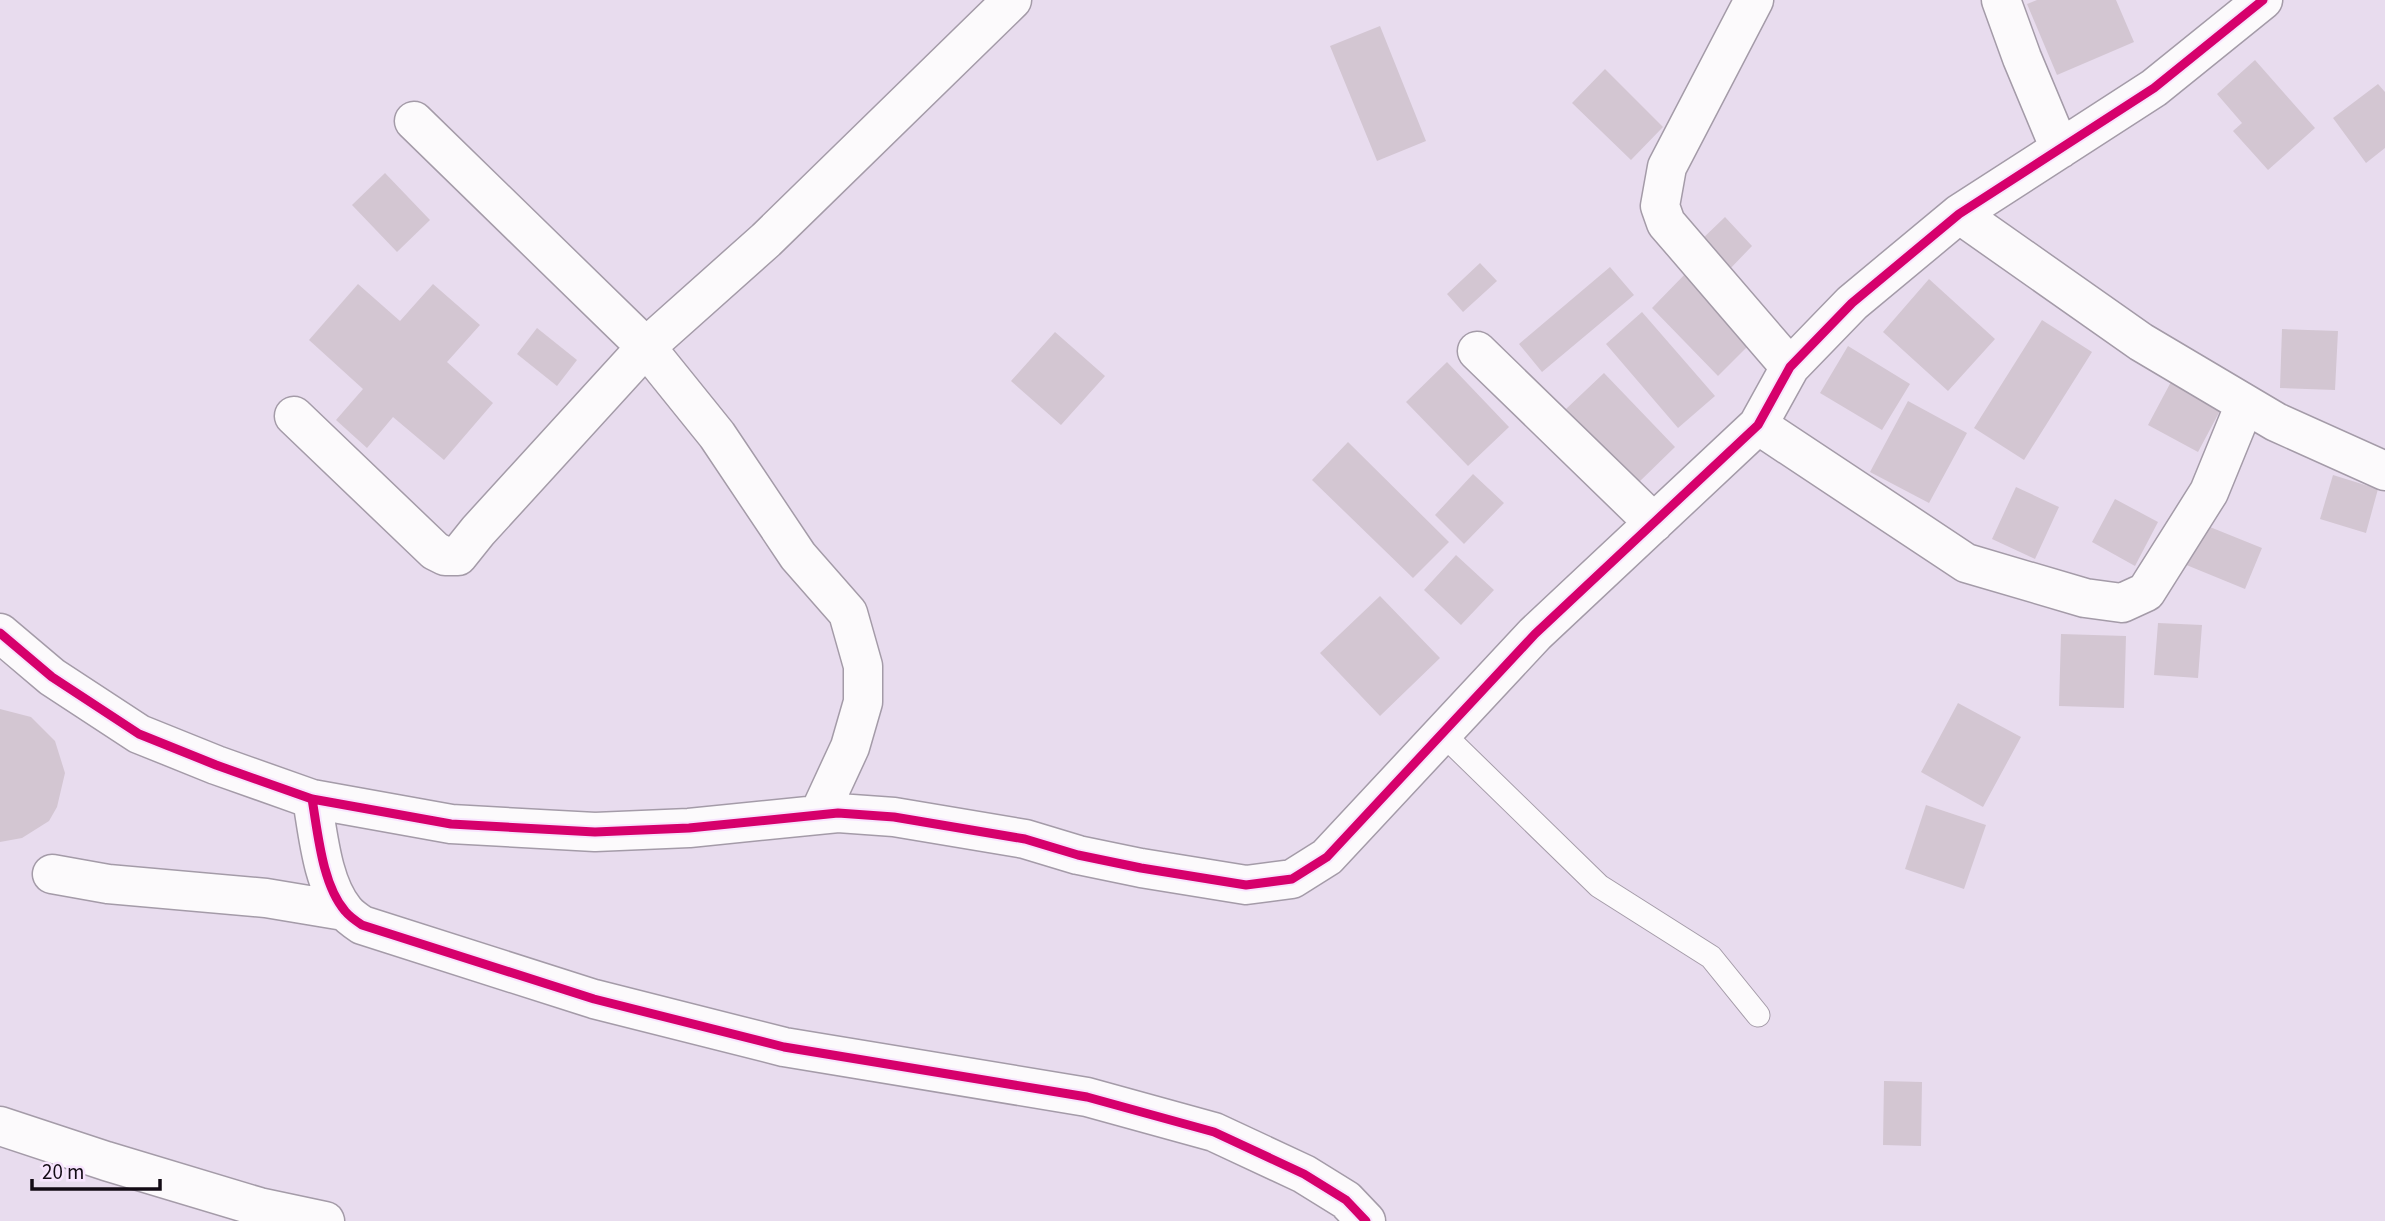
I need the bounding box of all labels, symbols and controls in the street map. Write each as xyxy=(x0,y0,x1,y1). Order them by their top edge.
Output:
scale bar xyxy=(32,1148,159,1192)
text: 20 m xyxy=(42,1157,84,1187)

